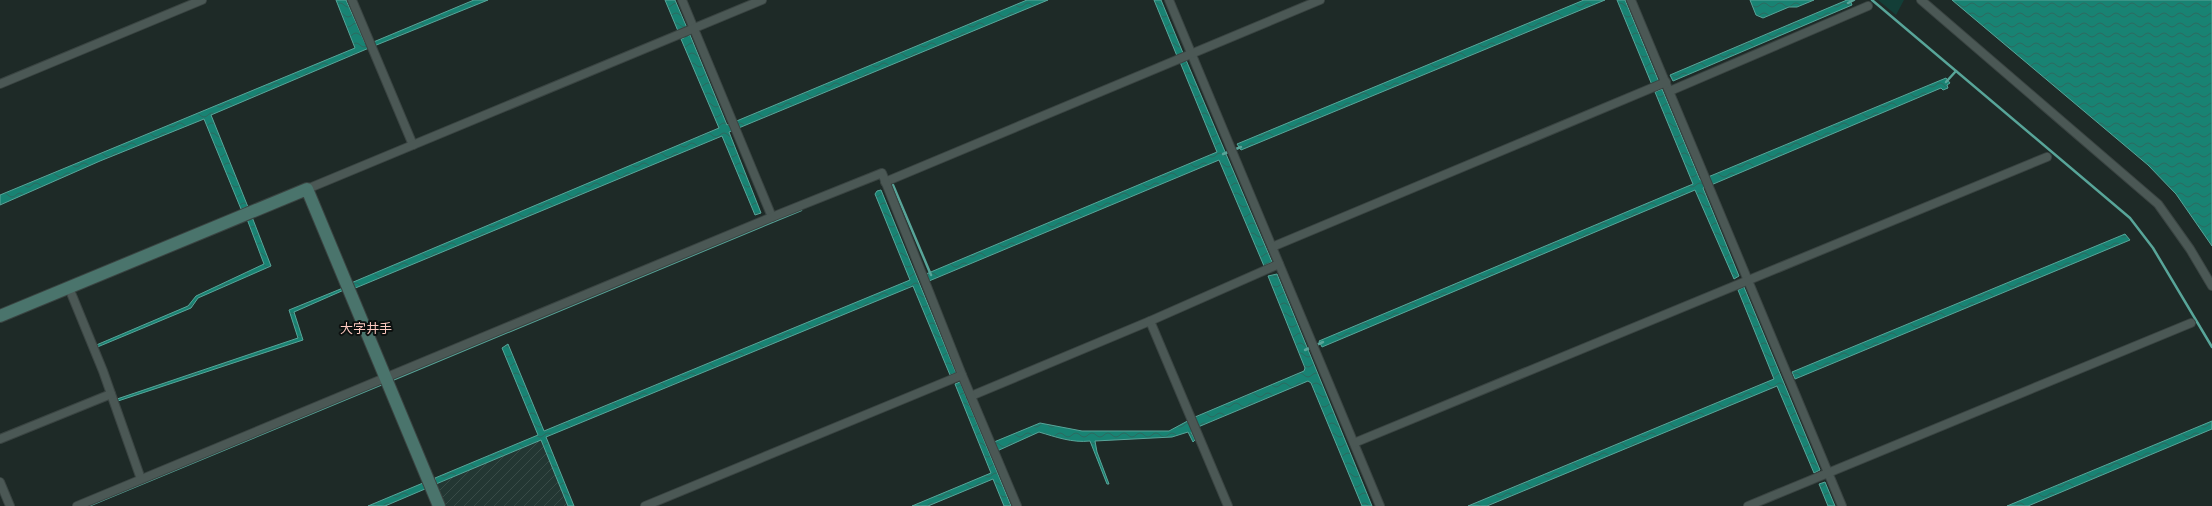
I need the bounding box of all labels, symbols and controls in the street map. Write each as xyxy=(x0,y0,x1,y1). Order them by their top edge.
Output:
district label: 大字井手 xyxy=(340,320,392,336)

